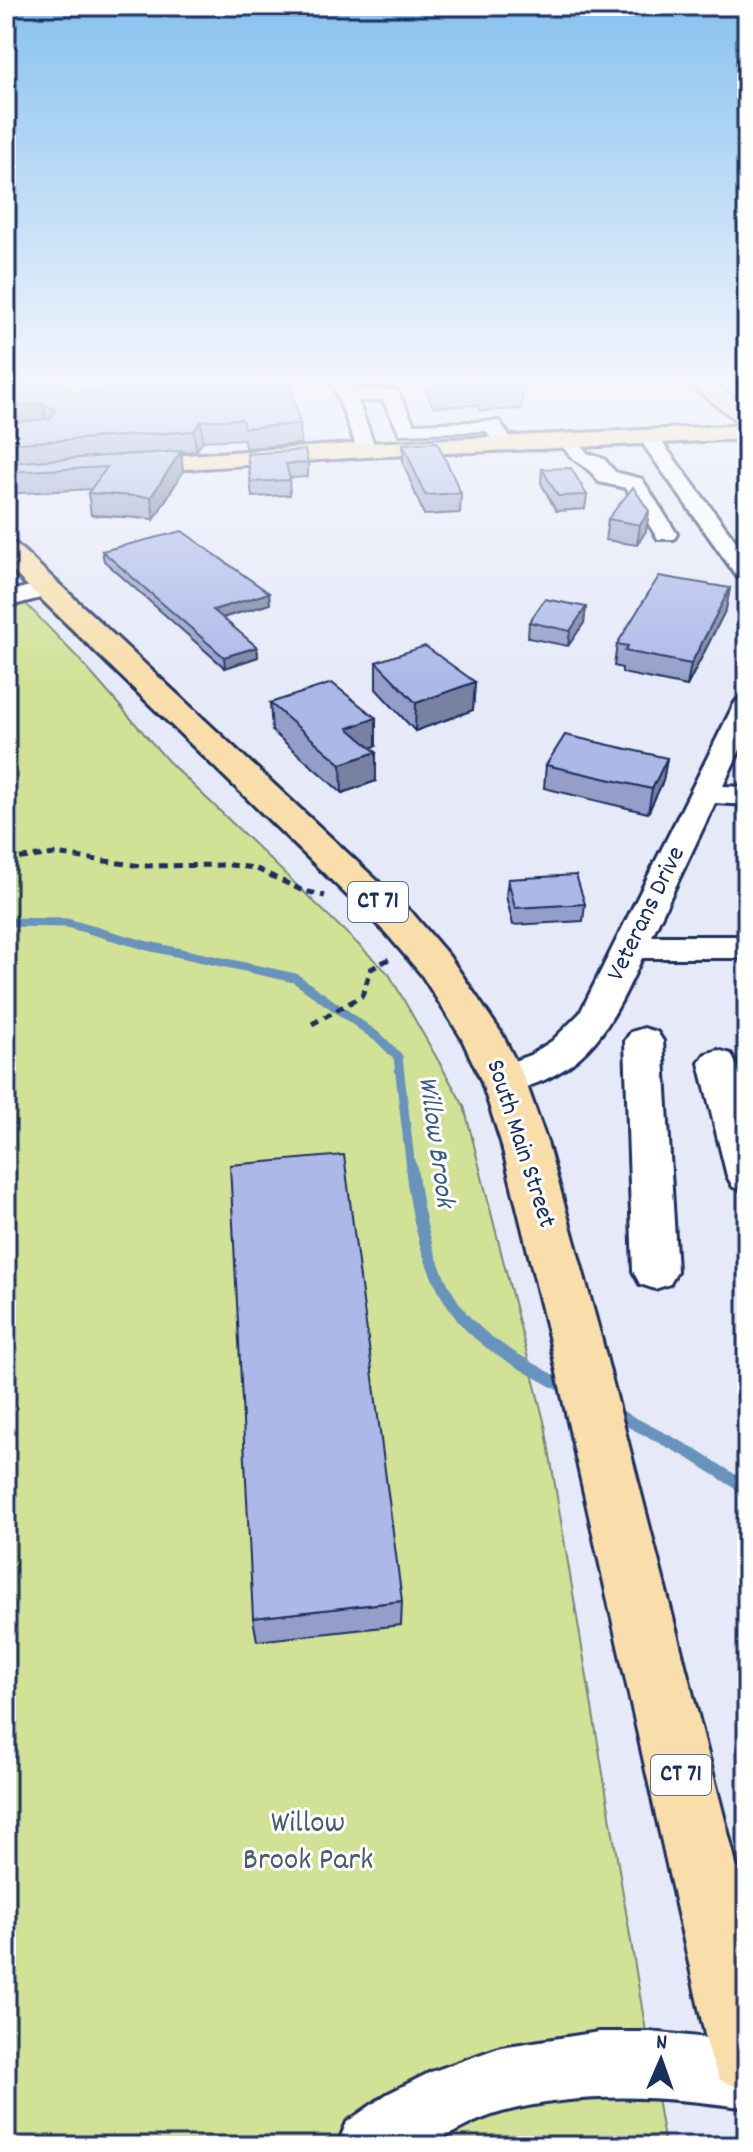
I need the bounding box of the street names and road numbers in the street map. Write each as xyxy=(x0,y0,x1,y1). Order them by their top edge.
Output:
street label: Veterans Drive xyxy=(598,840,696,988)
road number: CT 71 xyxy=(348,882,408,922)
street label: South Main Street xyxy=(475,1055,565,1233)
road number: CT 71 xyxy=(651,1755,711,1795)

